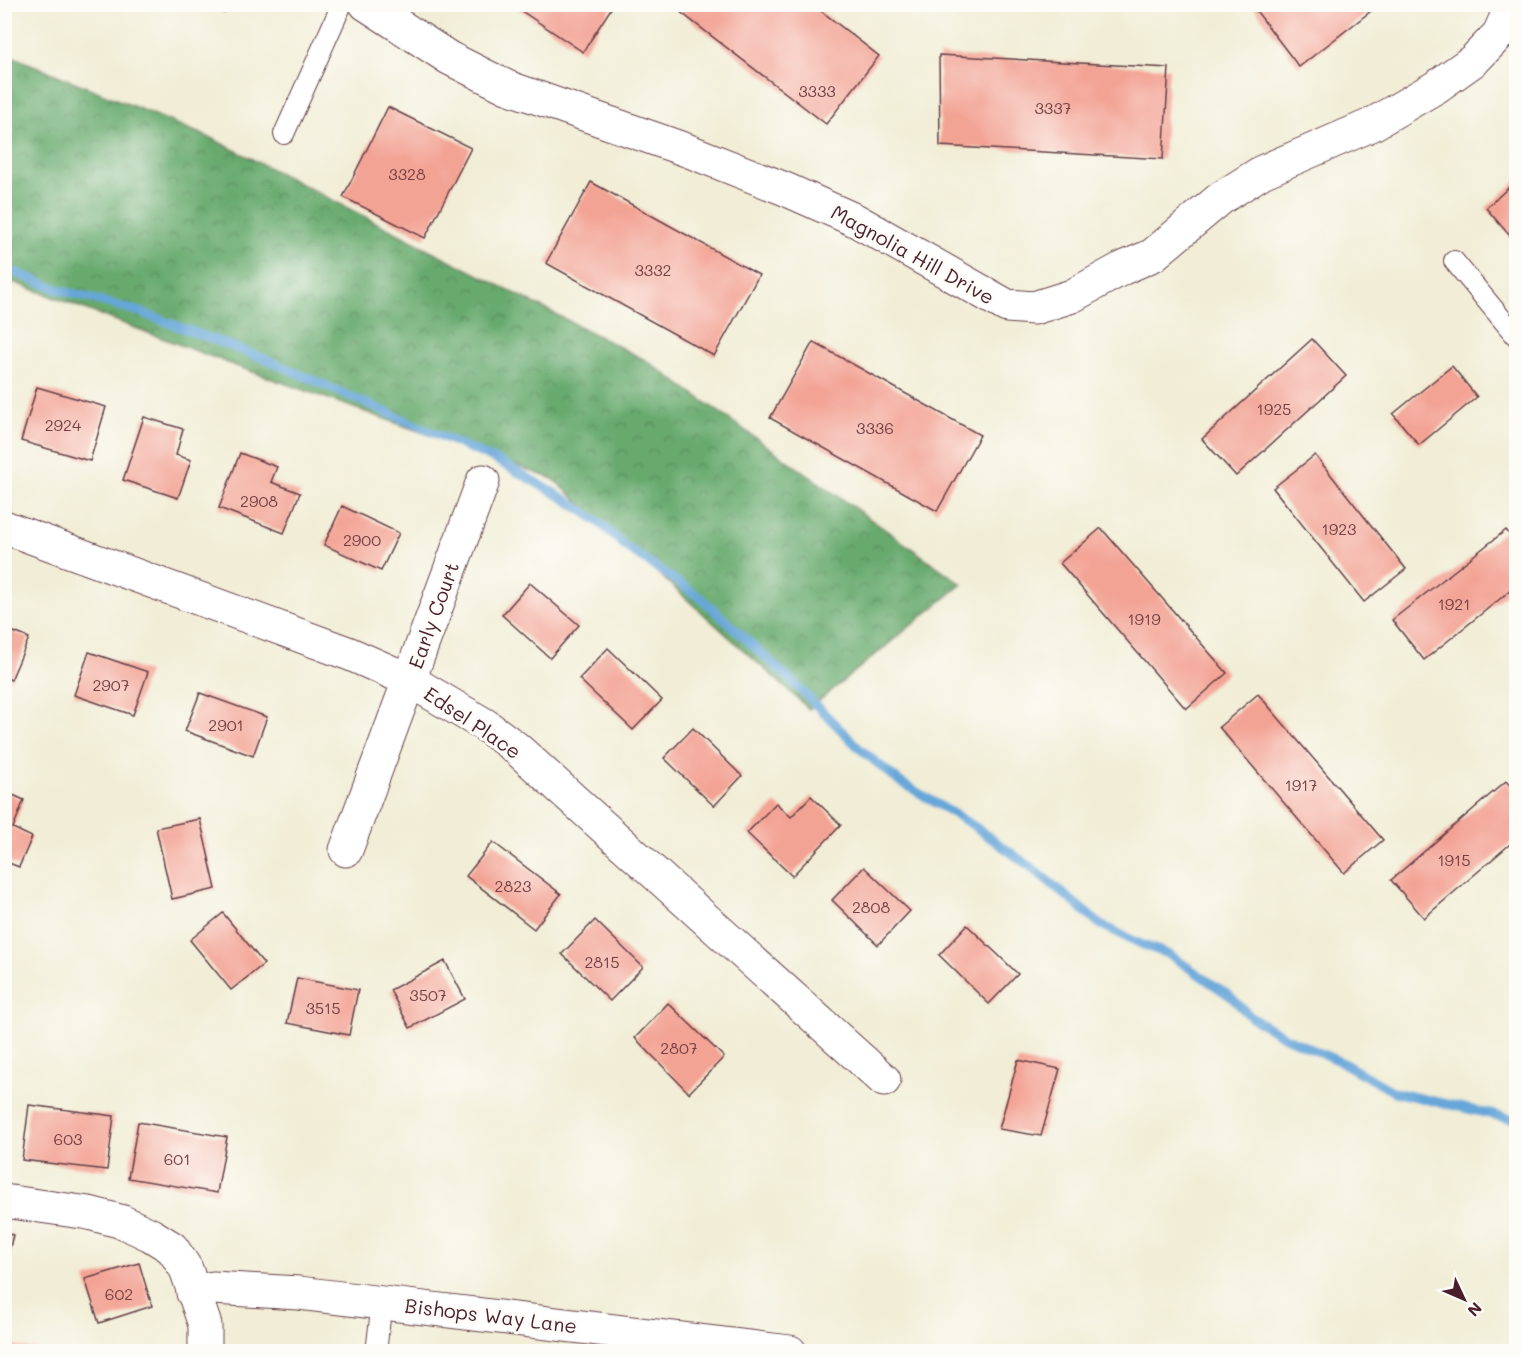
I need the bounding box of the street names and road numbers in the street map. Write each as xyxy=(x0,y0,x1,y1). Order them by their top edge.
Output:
street label: Magnolia Hill Drive xyxy=(827,198,999,310)
street label: Early Court xyxy=(402,558,464,672)
street label: Edsel Place xyxy=(420,680,526,764)
street label: Bishops Way Lane xyxy=(403,1292,579,1338)

